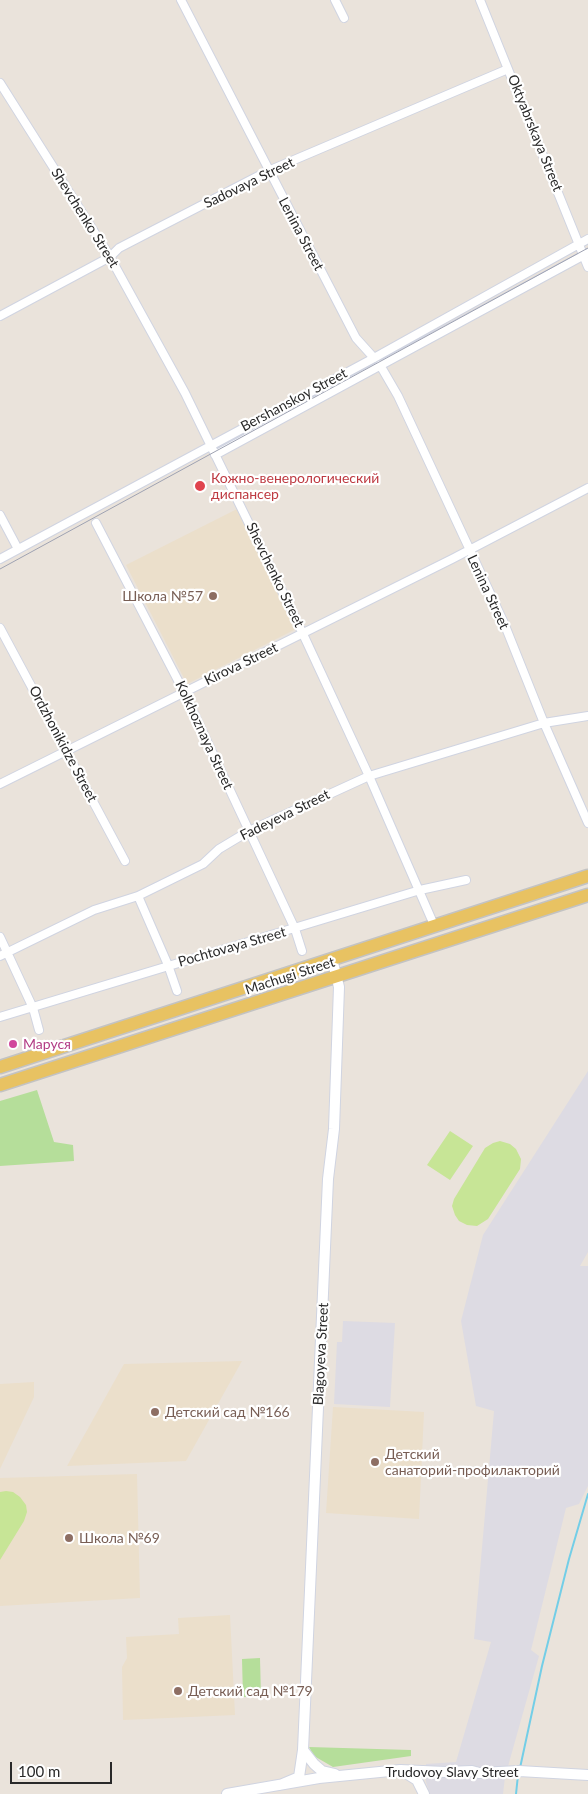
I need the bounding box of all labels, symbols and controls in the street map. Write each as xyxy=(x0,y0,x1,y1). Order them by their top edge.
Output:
street label: Oktyabrskaya Street xyxy=(504,72,566,194)
street label: Sadovaya Street xyxy=(201,154,297,212)
street label: Shevchenko Street xyxy=(48,165,122,271)
street label: Lenina Street xyxy=(275,195,327,273)
street label: Bershanskoy Street xyxy=(238,365,350,435)
place label: Кожно-венерологический диспансер xyxy=(211,470,379,502)
marker: Кожно-венерологический диспансер xyxy=(193,479,207,493)
street label: Shevchenko Street xyxy=(242,520,308,630)
street label: Lenina Street xyxy=(463,552,513,632)
place label: Школа №57 xyxy=(122,588,203,604)
marker: Школа №57 xyxy=(207,590,219,602)
street label: Kirova Street xyxy=(202,639,280,689)
street label: Kolkhoznaya Street xyxy=(171,678,237,792)
street label: Ordzhonikidze Street xyxy=(25,683,101,805)
street label: Fadeyeva Street xyxy=(237,786,333,844)
street label: Pochtovaya Street xyxy=(176,924,288,970)
street label: Machugi Street xyxy=(243,954,337,998)
place label: Маруся xyxy=(23,1036,71,1052)
marker: Маруся xyxy=(7,1038,19,1050)
street label: Blagoyeva Street xyxy=(310,1302,332,1406)
place label: Детский сад №166 xyxy=(165,1404,290,1420)
marker: Детский сад №166 xyxy=(149,1406,161,1418)
place label: Детский санаторий-профилакторий xyxy=(385,1446,560,1478)
marker: Детский санаторий-профилакторий xyxy=(369,1456,381,1468)
place label: Школа №69 xyxy=(79,1530,160,1546)
marker: Школа №69 xyxy=(63,1532,75,1544)
place label: Детский сад №179 xyxy=(188,1683,313,1699)
marker: Детский сад №179 xyxy=(172,1685,184,1697)
scale bar xyxy=(12,1752,115,1784)
text: 100 m xyxy=(18,1762,60,1780)
street label: Trudovoy Slavy Street xyxy=(385,1764,519,1780)

